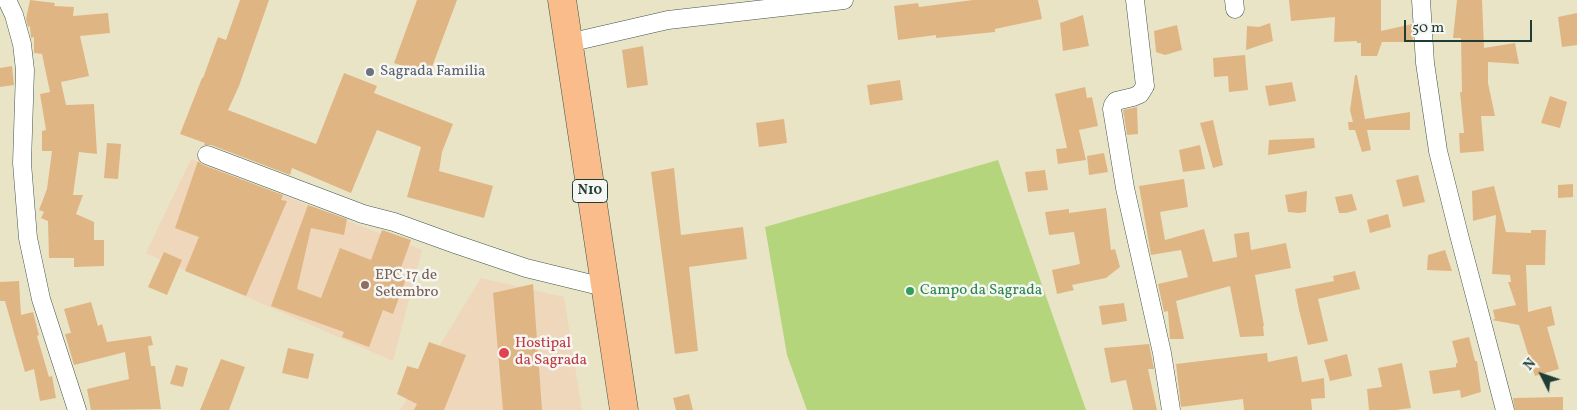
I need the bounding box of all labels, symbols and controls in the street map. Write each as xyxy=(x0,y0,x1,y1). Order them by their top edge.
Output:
scale bar xyxy=(1407,10,1534,42)
text: 50 m xyxy=(1412,18,1444,39)
place label: Sagrada Familia xyxy=(380,63,485,81)
marker: Sagrada Familia xyxy=(364,66,376,78)
road number: N10 xyxy=(572,180,608,202)
place label: EPC 17 de Setembro xyxy=(375,267,438,302)
marker: EPC 17 de Setembro xyxy=(359,279,371,291)
place label: Campo da Sagrada xyxy=(920,282,1042,300)
marker: Campo da Sagrada xyxy=(904,285,916,297)
place label: Hostipal da Sagrada xyxy=(515,335,587,370)
marker: Hostipal da Sagrada xyxy=(497,346,511,360)
north arrow xyxy=(1517,350,1567,400)
text: N xyxy=(1520,355,1541,375)

